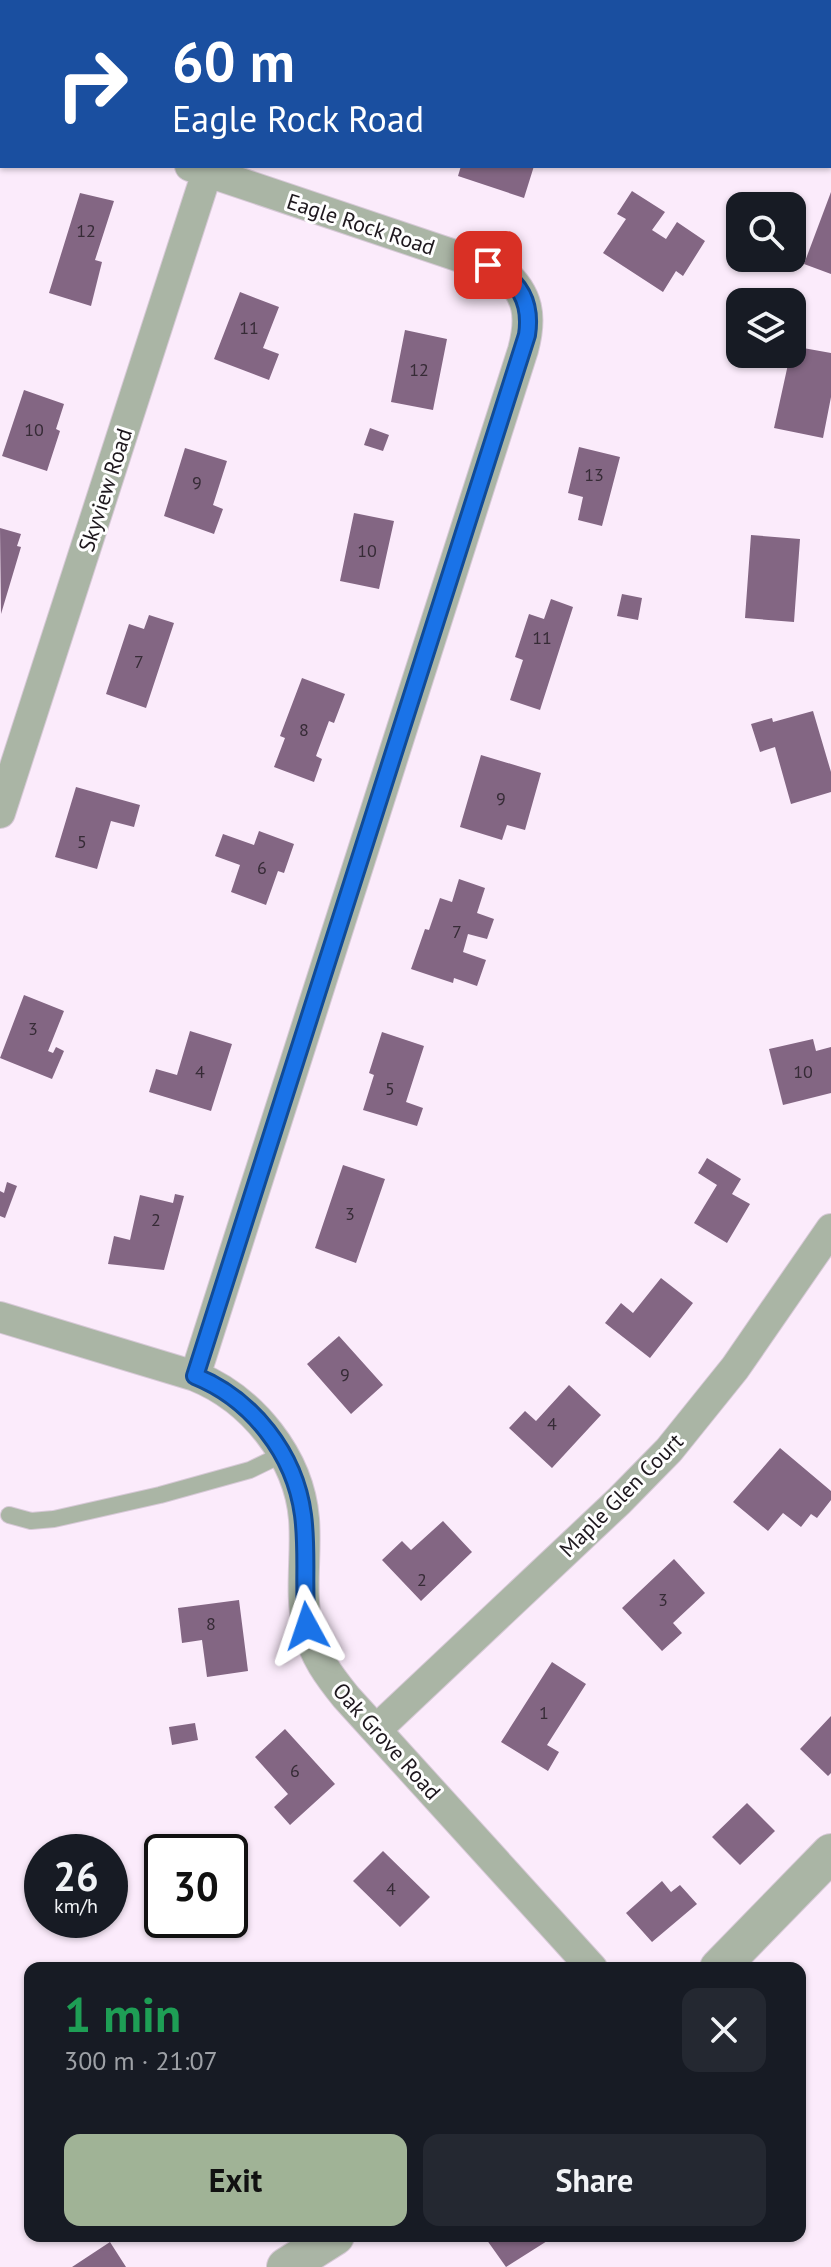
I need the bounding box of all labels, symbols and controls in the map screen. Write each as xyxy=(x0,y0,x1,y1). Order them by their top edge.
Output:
text: 60 m xyxy=(172,25,295,97)
icon: right xyxy=(40,32,144,136)
text: Eagle Rock Road xyxy=(172,95,424,142)
street label: Eagle Rock Road xyxy=(283,187,439,261)
map controls xyxy=(726,192,806,368)
button: search xyxy=(726,192,806,272)
house number: 12 xyxy=(76,219,96,242)
pin xyxy=(454,231,522,299)
icon: arrive xyxy=(466,243,510,287)
button: layers xyxy=(726,288,806,368)
house number: 11 xyxy=(239,316,259,339)
house number: 12 xyxy=(409,358,429,381)
house number: 10 xyxy=(24,418,44,441)
street label: Skyview Road xyxy=(72,425,138,555)
house number: 13 xyxy=(584,463,604,486)
house number: 9 xyxy=(192,471,202,494)
house number: 10 xyxy=(357,539,377,562)
house number: 11 xyxy=(532,626,552,649)
house number: 7 xyxy=(134,650,144,673)
house number: 8 xyxy=(299,718,309,741)
house number: 9 xyxy=(496,787,506,810)
house number: 5 xyxy=(77,830,87,853)
house number: 6 xyxy=(257,856,267,879)
house number: 7 xyxy=(452,920,462,943)
house number: 3 xyxy=(28,1017,38,1040)
house number: 4 xyxy=(195,1060,205,1083)
house number: 10 xyxy=(793,1060,813,1083)
house number: 5 xyxy=(385,1077,395,1100)
house number: 3 xyxy=(345,1202,355,1225)
house number: 2 xyxy=(151,1208,161,1231)
house number: 9 xyxy=(340,1363,350,1386)
house number: 4 xyxy=(547,1412,557,1435)
street label: Maple Glen Court xyxy=(553,1427,689,1563)
house number: 2 xyxy=(417,1568,427,1591)
position arrow xyxy=(265,1584,349,1668)
house number: 3 xyxy=(658,1588,668,1611)
house number: 8 xyxy=(206,1612,216,1635)
street label: Oak Grove Road xyxy=(327,1677,447,1805)
house number: 1 xyxy=(539,1701,549,1724)
house number: 6 xyxy=(290,1759,300,1782)
speed limit sign: 30 xyxy=(144,1834,248,1938)
text: 26 xyxy=(53,1850,99,1902)
house number: 4 xyxy=(386,1877,396,1900)
text: km/h xyxy=(54,1893,98,1919)
text: 1 min xyxy=(64,1983,181,2045)
button: close xyxy=(682,1988,766,2072)
text: 300 m · 21:07 xyxy=(64,2044,218,2077)
button: Exit xyxy=(64,2134,407,2226)
button: Share xyxy=(423,2134,766,2226)

